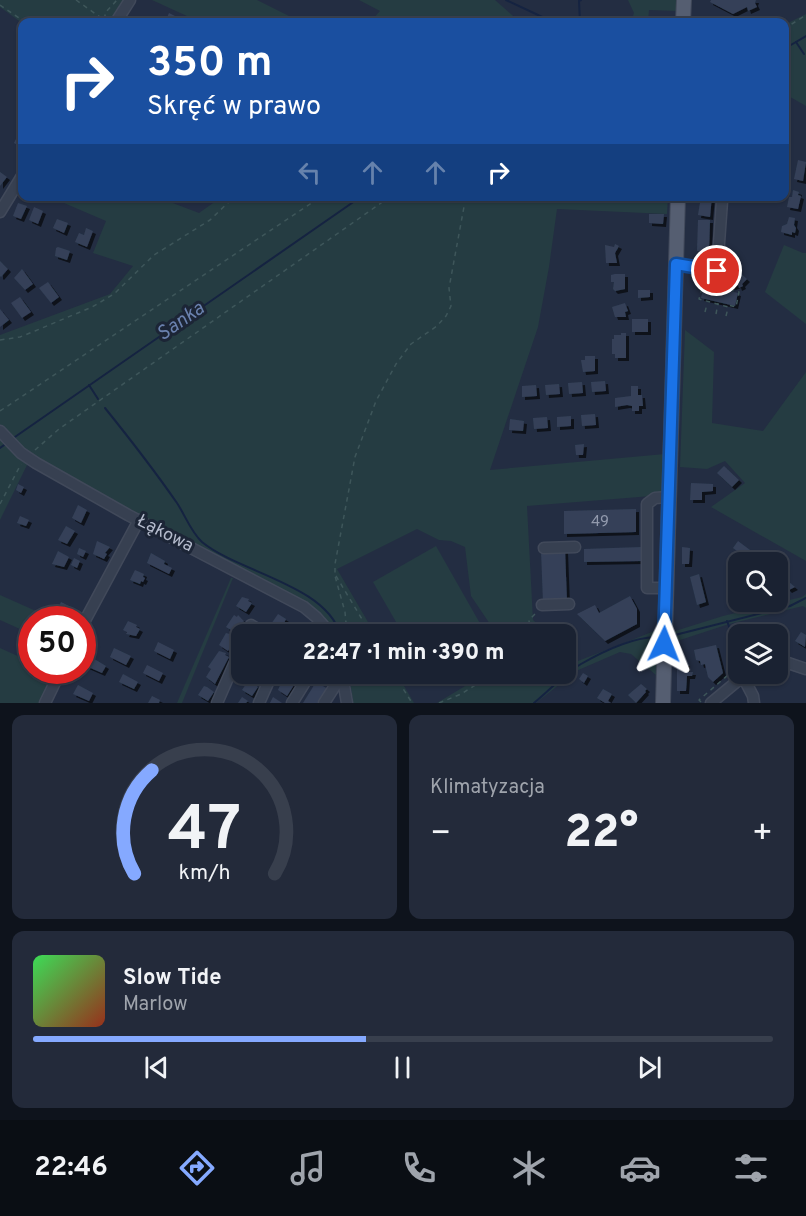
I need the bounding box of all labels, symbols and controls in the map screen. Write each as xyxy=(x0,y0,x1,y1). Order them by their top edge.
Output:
text: 350 m xyxy=(147,38,273,91)
icon: right xyxy=(48,42,126,120)
text: Skręć w prawo xyxy=(147,90,321,124)
icon: left xyxy=(293,156,326,189)
icon: ahead xyxy=(356,156,389,189)
icon: ahead xyxy=(419,156,452,189)
icon: right xyxy=(482,156,515,189)
pin xyxy=(691,245,742,296)
icon: arrive xyxy=(700,254,733,287)
water label: Sanka xyxy=(152,296,211,348)
street label: Łąkowa xyxy=(133,510,197,558)
house number: 49 xyxy=(591,513,609,532)
map controls xyxy=(728,552,788,684)
button: search xyxy=(728,552,788,612)
speed limit sign: 50 xyxy=(18,606,96,684)
position arrow xyxy=(632,612,696,676)
button: layers xyxy=(728,624,788,684)
text: 22:47 · 1 min · 390 m xyxy=(303,640,504,667)
text: Klimatyzacja xyxy=(430,775,545,801)
text: 47 xyxy=(168,793,241,872)
text: 22° xyxy=(565,806,638,863)
text: − xyxy=(430,814,451,856)
text: + xyxy=(752,814,773,856)
text: km/h xyxy=(178,860,231,887)
text: Slow Tide xyxy=(123,965,222,992)
text: Marlow xyxy=(123,992,187,1018)
icon: previous xyxy=(140,1051,173,1084)
icon: pause xyxy=(386,1051,419,1084)
icon: next xyxy=(633,1051,666,1084)
icon: directions xyxy=(176,1147,218,1189)
icon: music xyxy=(287,1147,329,1189)
icon: phone xyxy=(398,1147,440,1189)
icon: climate xyxy=(508,1147,550,1189)
icon: car xyxy=(619,1147,661,1189)
icon: filters xyxy=(730,1147,772,1189)
text: 22:46 xyxy=(34,1151,108,1185)

